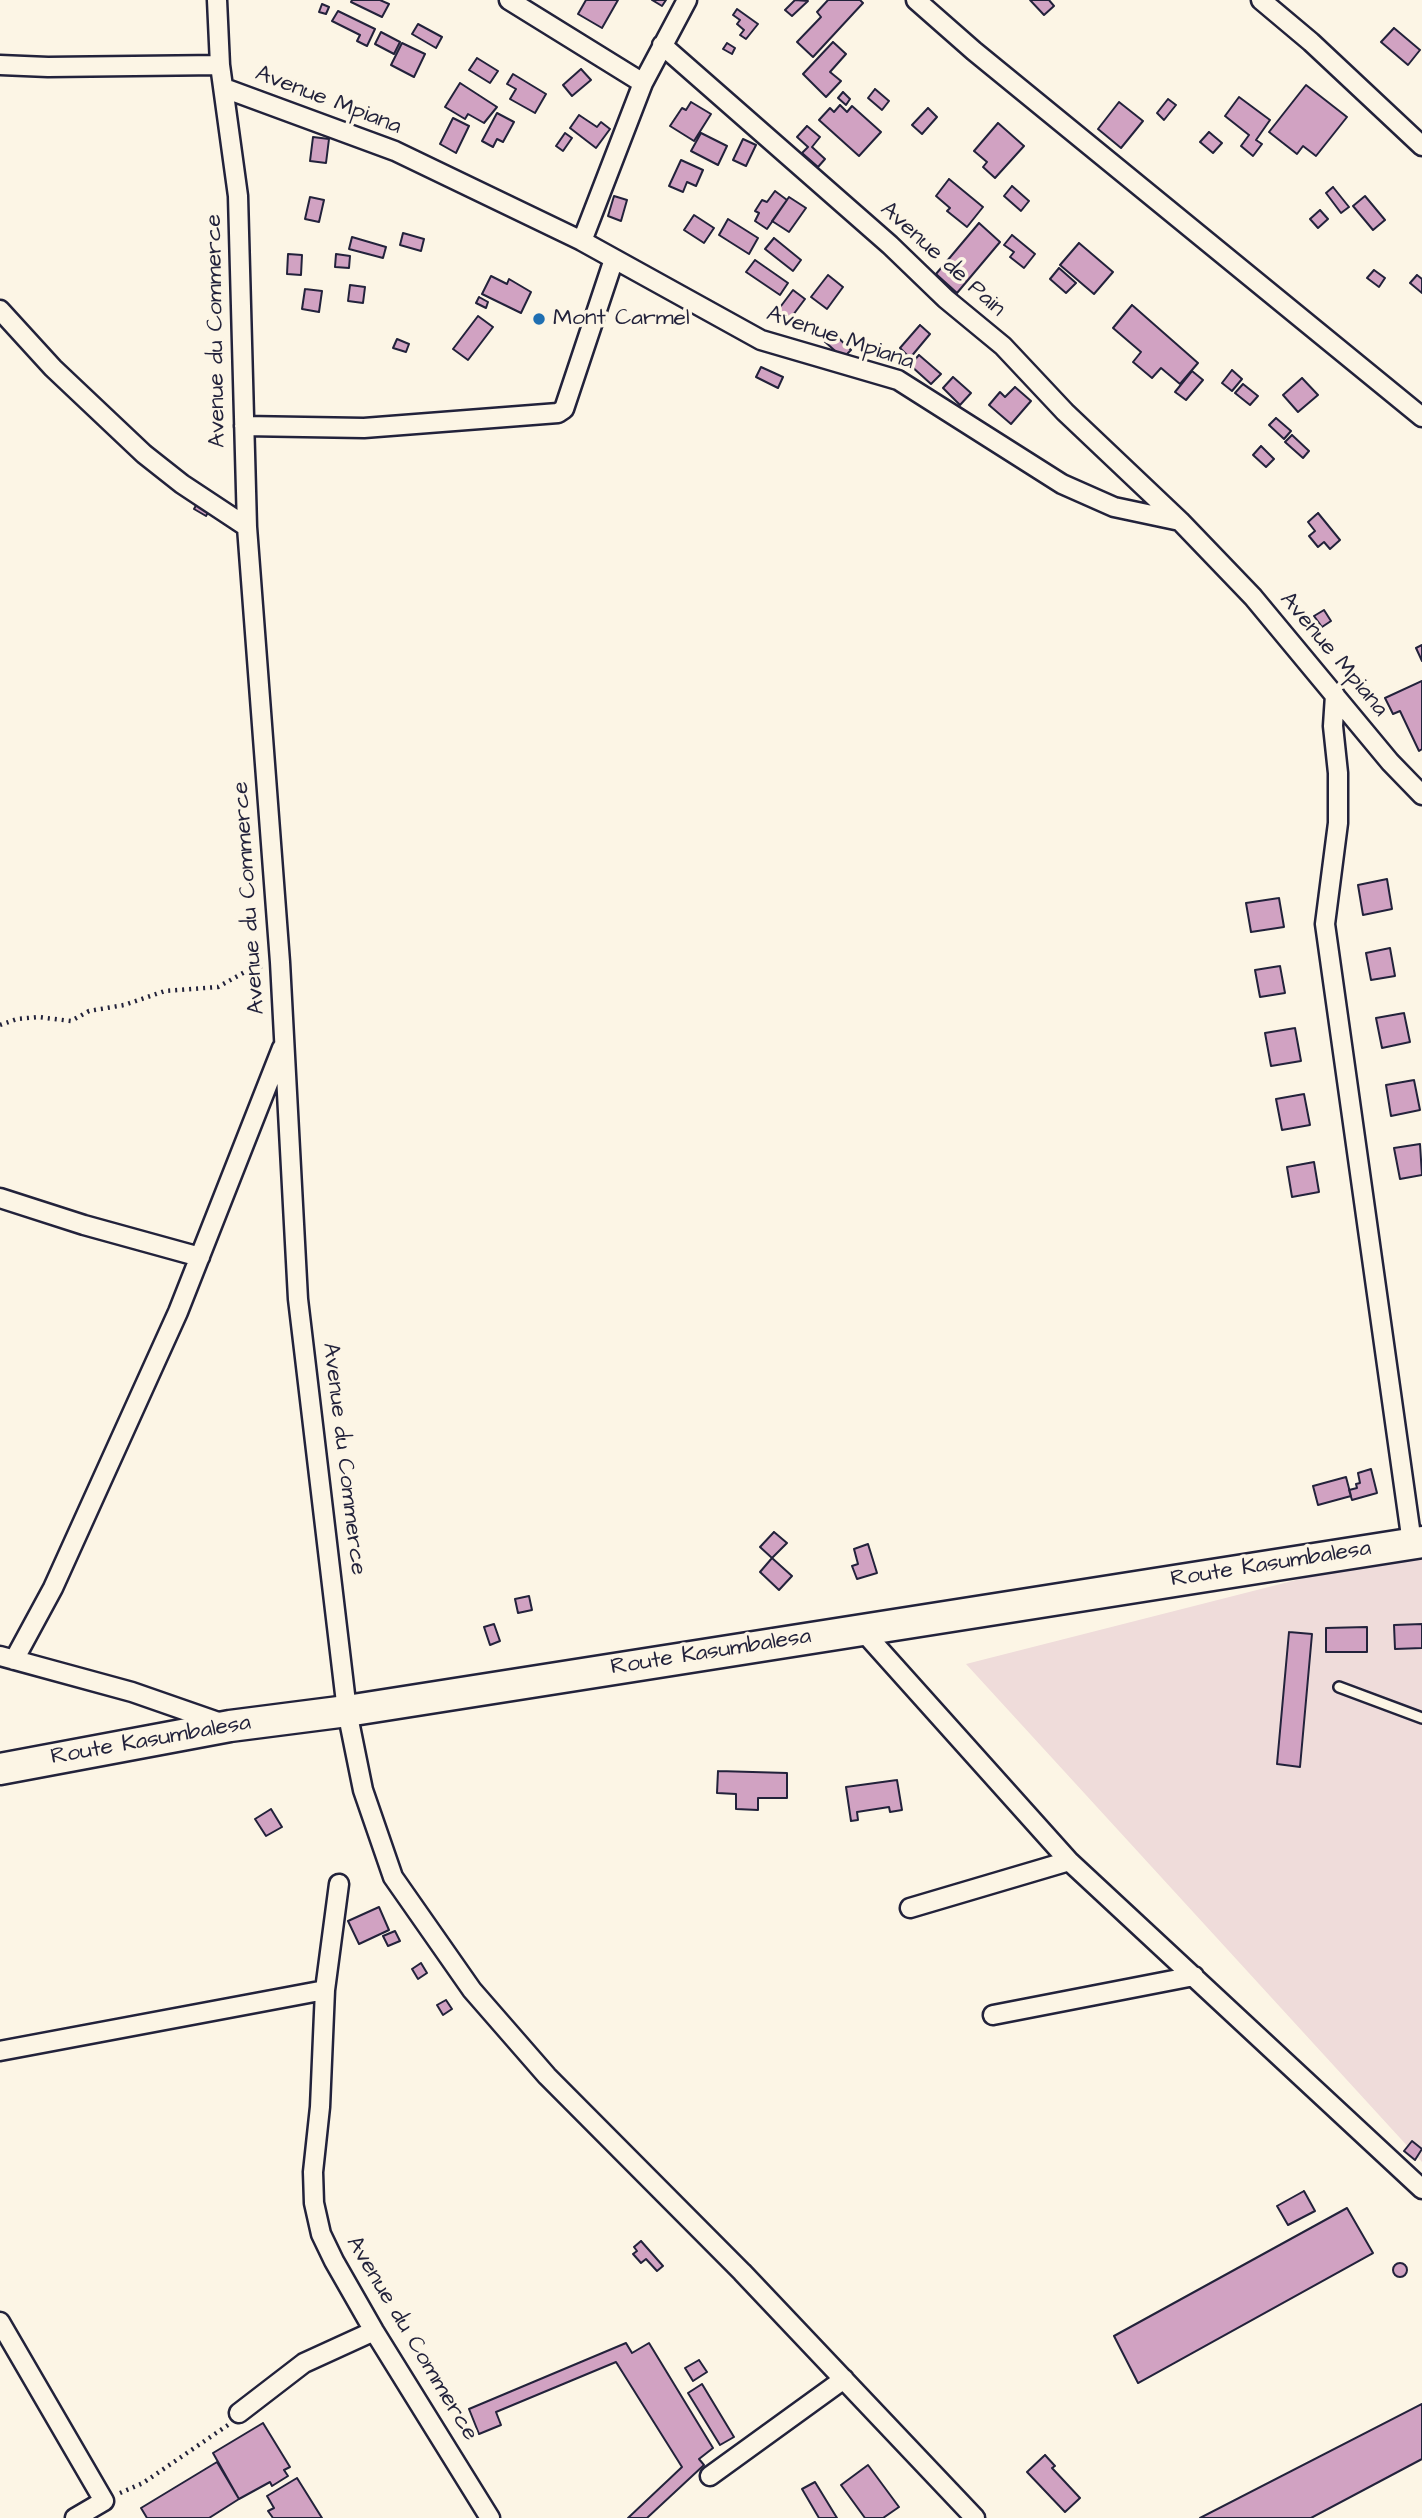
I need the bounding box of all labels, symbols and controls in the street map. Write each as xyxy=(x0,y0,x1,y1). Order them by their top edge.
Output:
street label: Avenue Mpiana xyxy=(251,60,405,142)
street label: Avenue de Pain xyxy=(874,197,1010,323)
street label: Avenue du Commerce xyxy=(201,214,233,448)
street label: Avenue Mpiana xyxy=(763,301,917,377)
place label: Mont Carmel xyxy=(553,305,690,333)
marker: Mont Carmel xyxy=(531,311,547,327)
street label: Avenue Mpiana xyxy=(1273,587,1393,723)
street label: Avenue du Commerce xyxy=(228,780,272,1016)
street label: Avenue du Commerce xyxy=(315,1341,371,1577)
street label: Route Kasumbalesa xyxy=(1169,1536,1373,1594)
street label: Route Kasumbalesa xyxy=(609,1624,813,1682)
street label: Route Kasumbalesa xyxy=(49,1710,253,1772)
street label: Avenue du Commerce xyxy=(339,2232,483,2446)

